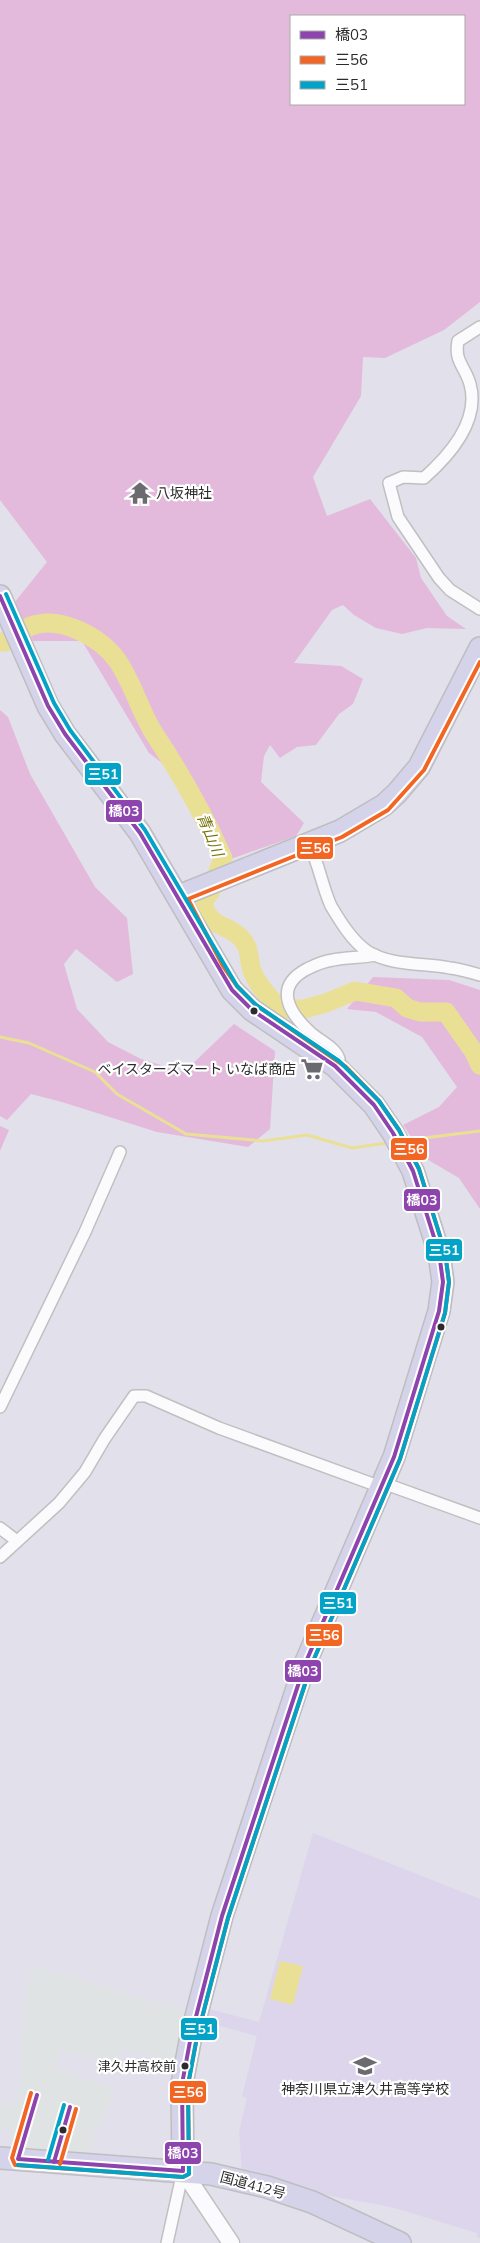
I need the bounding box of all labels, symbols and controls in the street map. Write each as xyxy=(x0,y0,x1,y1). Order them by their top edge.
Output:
legend xyxy=(290,15,465,105)
text: 橋03 xyxy=(335,25,368,44)
text: 三56 xyxy=(335,50,368,69)
text: 三51 xyxy=(335,75,368,94)
temple icon: 八坂神社 xyxy=(127,480,153,506)
place label: 八坂神社 xyxy=(156,484,212,502)
line badge: 三51 xyxy=(84,762,122,786)
text: 三51 xyxy=(88,765,118,783)
line badge: 橋03 xyxy=(105,799,143,823)
text: 橋03 xyxy=(109,802,139,820)
water label: 青山川 xyxy=(193,810,228,861)
line badge: 三56 xyxy=(296,836,334,860)
text: 三56 xyxy=(300,839,330,857)
unlabelled marker xyxy=(249,1006,259,1016)
supermarket icon: ベイスターズマート いなば商店 xyxy=(299,1056,325,1082)
place label: ベイスターズマート いなば商店 xyxy=(97,1060,296,1078)
line badge: 三56 xyxy=(390,1137,428,1161)
text: 三56 xyxy=(394,1140,424,1158)
line badge: 橋03 xyxy=(403,1188,441,1212)
text: 橋03 xyxy=(407,1191,437,1209)
line badge: 三51 xyxy=(425,1238,463,1262)
text: 三51 xyxy=(429,1241,459,1259)
unlabelled marker xyxy=(436,1322,446,1332)
line badge: 三51 xyxy=(319,1591,357,1615)
text: 三51 xyxy=(323,1594,353,1612)
line badge: 三56 xyxy=(305,1623,343,1647)
text: 三56 xyxy=(309,1626,339,1644)
line badge: 橋03 xyxy=(284,1659,322,1683)
text: 橋03 xyxy=(288,1662,318,1680)
line badge: 三51 xyxy=(180,2017,218,2041)
text: 三51 xyxy=(184,2020,214,2038)
school or university icon: 神奈川県立津久井高等学校 xyxy=(352,2053,378,2079)
place label: 津久井高校前 xyxy=(98,2058,176,2074)
marker: 津久井高校前 xyxy=(180,2061,190,2071)
line badge: 三56 xyxy=(169,2080,207,2104)
place label: 神奈川県立津久井高等学校 xyxy=(281,2080,449,2098)
text: 三56 xyxy=(173,2083,203,2101)
unlabelled marker xyxy=(58,2125,68,2135)
line badge: 橋03 xyxy=(164,2141,202,2165)
text: 橋03 xyxy=(168,2144,198,2162)
street label: 国道412号 xyxy=(218,2168,288,2202)

